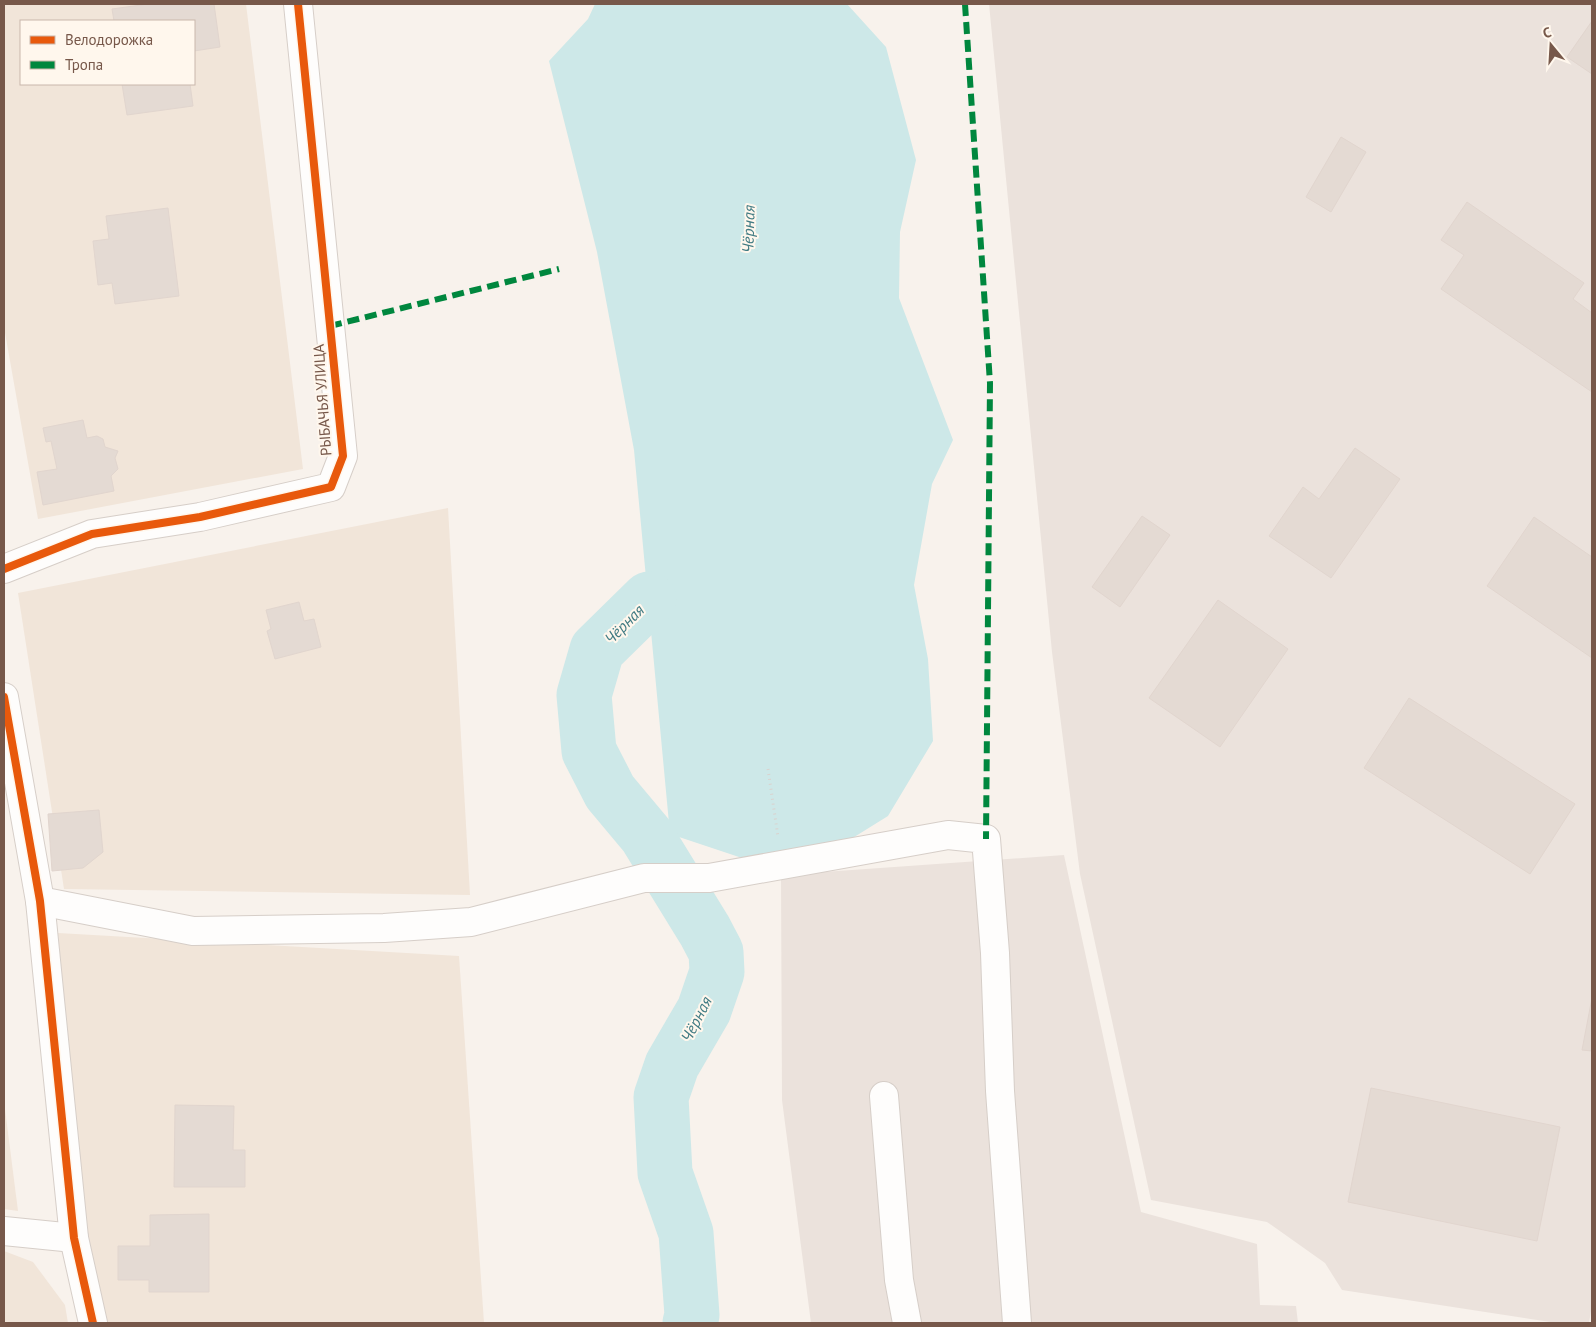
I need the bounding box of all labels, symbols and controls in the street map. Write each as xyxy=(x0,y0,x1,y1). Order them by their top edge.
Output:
legend xyxy=(20,20,195,85)
north arrow xyxy=(1526,20,1576,70)
text: С xyxy=(1540,23,1554,42)
text: Велодорожка xyxy=(65,30,153,49)
text: Тропа xyxy=(65,55,103,74)
water label: Чёрная xyxy=(737,204,759,254)
street label: РЫБАЧЬЯ УЛИЦА xyxy=(309,343,335,457)
water label: Чёрная xyxy=(600,599,649,648)
water label: Чёрная xyxy=(676,992,716,1045)

